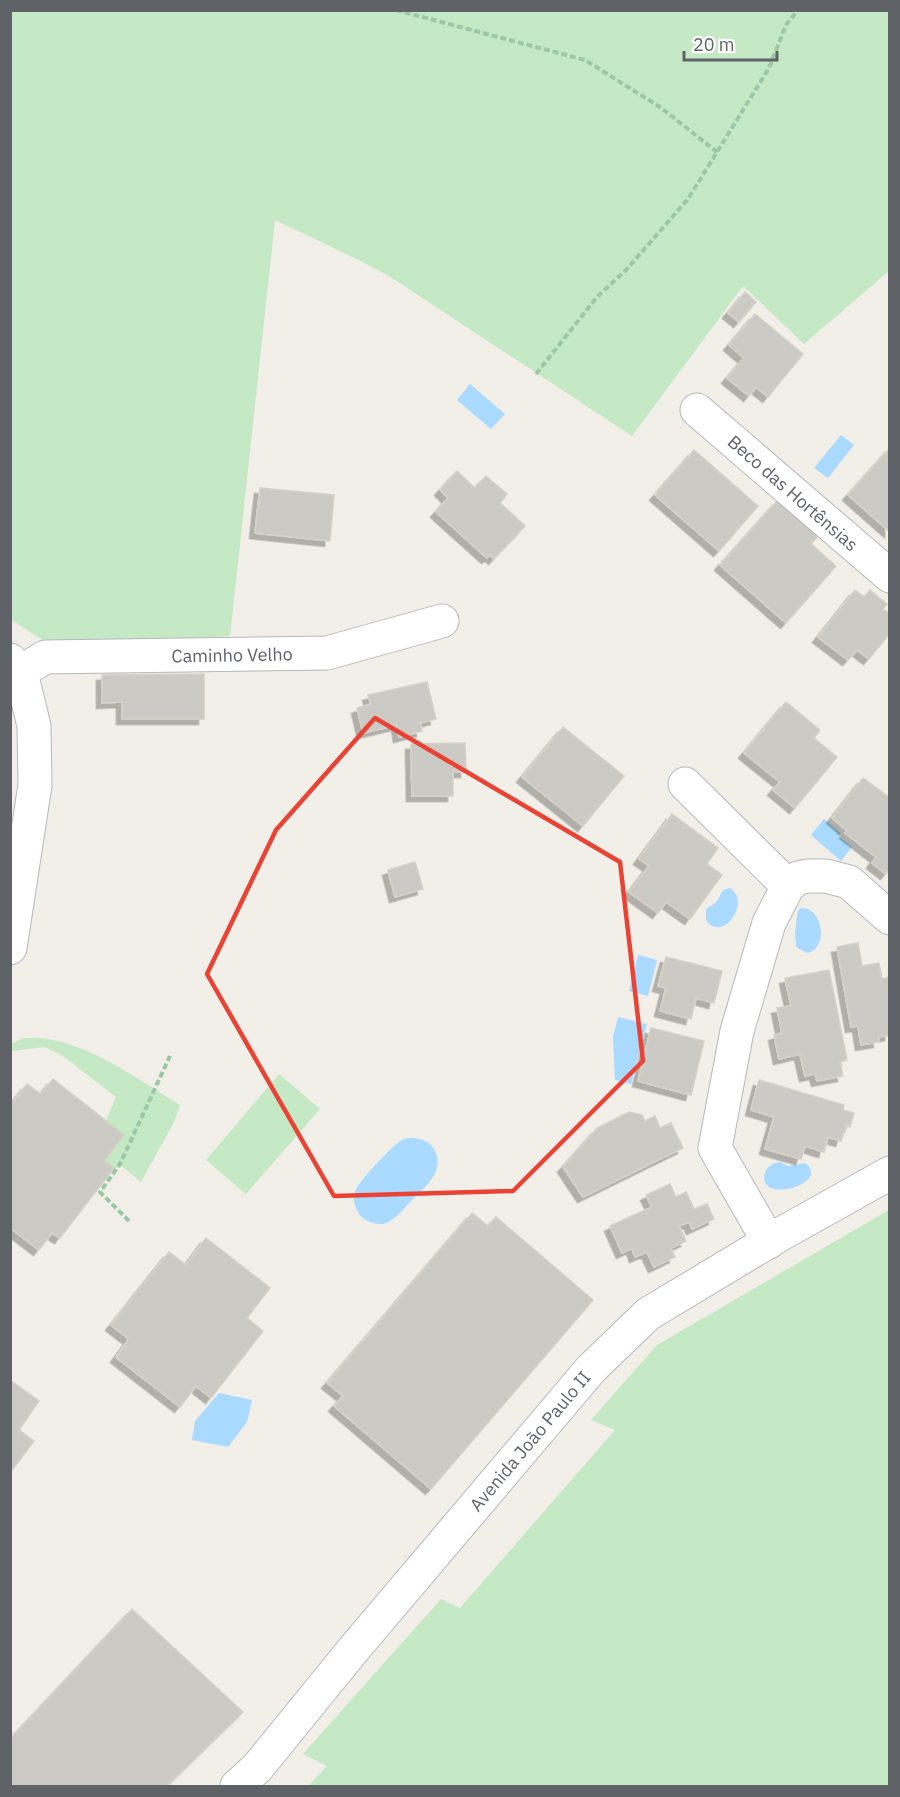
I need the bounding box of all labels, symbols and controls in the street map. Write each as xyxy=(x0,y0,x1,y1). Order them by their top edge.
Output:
scale bar xyxy=(684,24,777,62)
text: 20 m xyxy=(693,33,735,56)
street label: Beco das Hortênsias xyxy=(723,430,863,556)
street label: Caminho Velho xyxy=(171,642,293,668)
street label: Avenida João Paulo II xyxy=(465,1366,595,1516)

